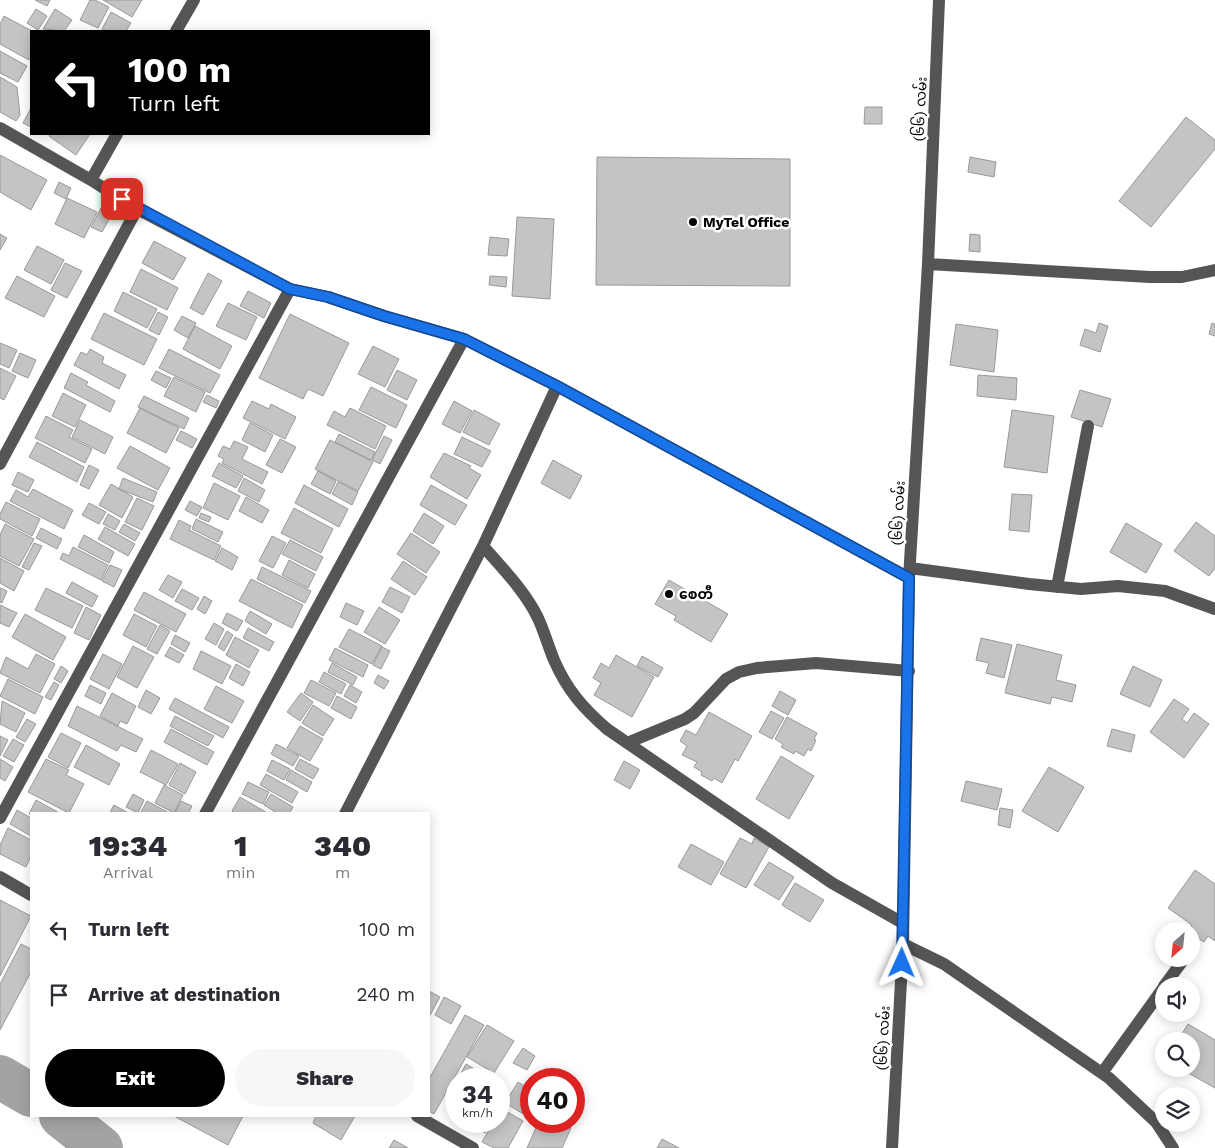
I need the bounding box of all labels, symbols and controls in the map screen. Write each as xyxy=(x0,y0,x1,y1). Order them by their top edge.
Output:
text: 100 m xyxy=(128,49,231,91)
icon: left xyxy=(45,50,110,115)
street label: (၆၆) လမ်း xyxy=(908,76,930,142)
text: Turn left xyxy=(128,91,220,116)
pin xyxy=(101,178,143,220)
icon: arrive xyxy=(108,185,136,213)
place label: MyTel Office xyxy=(703,214,789,230)
marker: MyTel Office xyxy=(687,216,699,228)
street label: (၆၆) လမ်း xyxy=(886,480,908,546)
place label: စေတီ xyxy=(679,584,713,602)
marker: စေတီ xyxy=(663,588,675,600)
text: 19:34 xyxy=(89,828,167,863)
text: 1 xyxy=(234,828,247,863)
text: 340 xyxy=(314,828,371,863)
text: Arrival xyxy=(103,863,153,882)
text: min xyxy=(226,863,255,882)
text: m xyxy=(335,863,350,882)
icon: left xyxy=(45,916,73,944)
text: Turn left xyxy=(88,918,169,941)
text: 100 m xyxy=(359,918,415,941)
north arrow xyxy=(1155,922,1200,968)
map controls xyxy=(1155,922,1200,1132)
position arrow xyxy=(875,936,927,988)
button: sound xyxy=(1155,977,1200,1022)
icon: arrive xyxy=(45,981,73,1009)
text: Arrive at destination xyxy=(88,983,280,1006)
text: 240 m xyxy=(356,983,415,1006)
street label: (၆၆) လမ်း xyxy=(871,1005,893,1071)
button: search xyxy=(1155,1032,1200,1077)
button: Exit xyxy=(45,1049,225,1107)
button: Share xyxy=(235,1049,415,1107)
speed limit sign: 40 xyxy=(520,1068,585,1133)
text: 34 xyxy=(462,1080,493,1109)
button: layers xyxy=(1155,1087,1200,1132)
text: km/h xyxy=(462,1106,493,1120)

